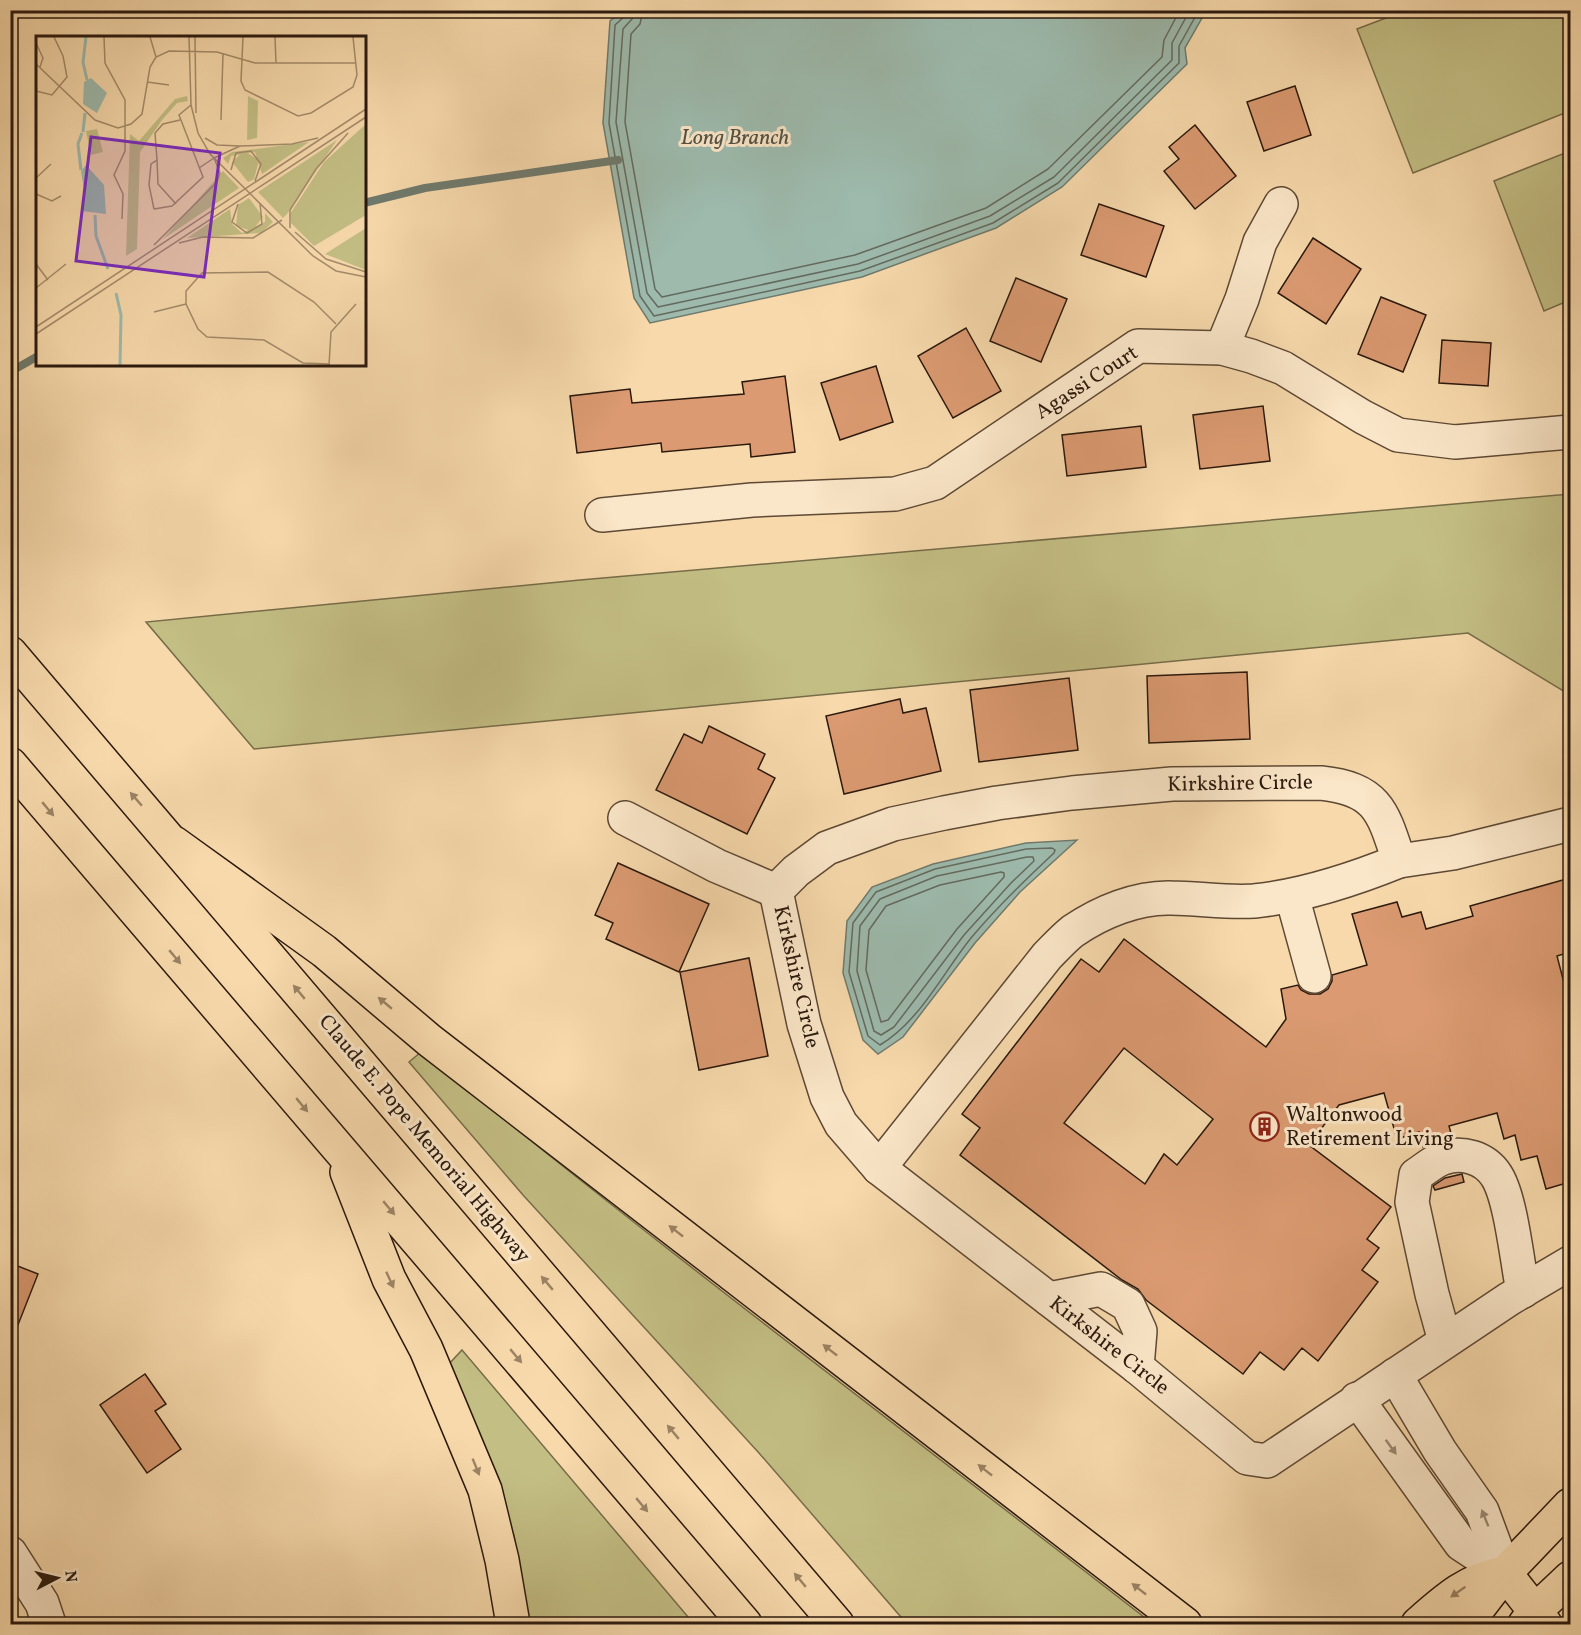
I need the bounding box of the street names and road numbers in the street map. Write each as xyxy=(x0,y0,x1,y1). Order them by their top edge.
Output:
street label: Agassi Court xyxy=(1030,339,1144,427)
street label: Kirkshire Circle xyxy=(1167,768,1313,800)
street label: Kirkshire Circle xyxy=(766,903,827,1051)
street label: Claude E. Pope Memorial Highway xyxy=(311,1009,537,1270)
street label: Kirkshire Circle xyxy=(1043,1290,1175,1402)

